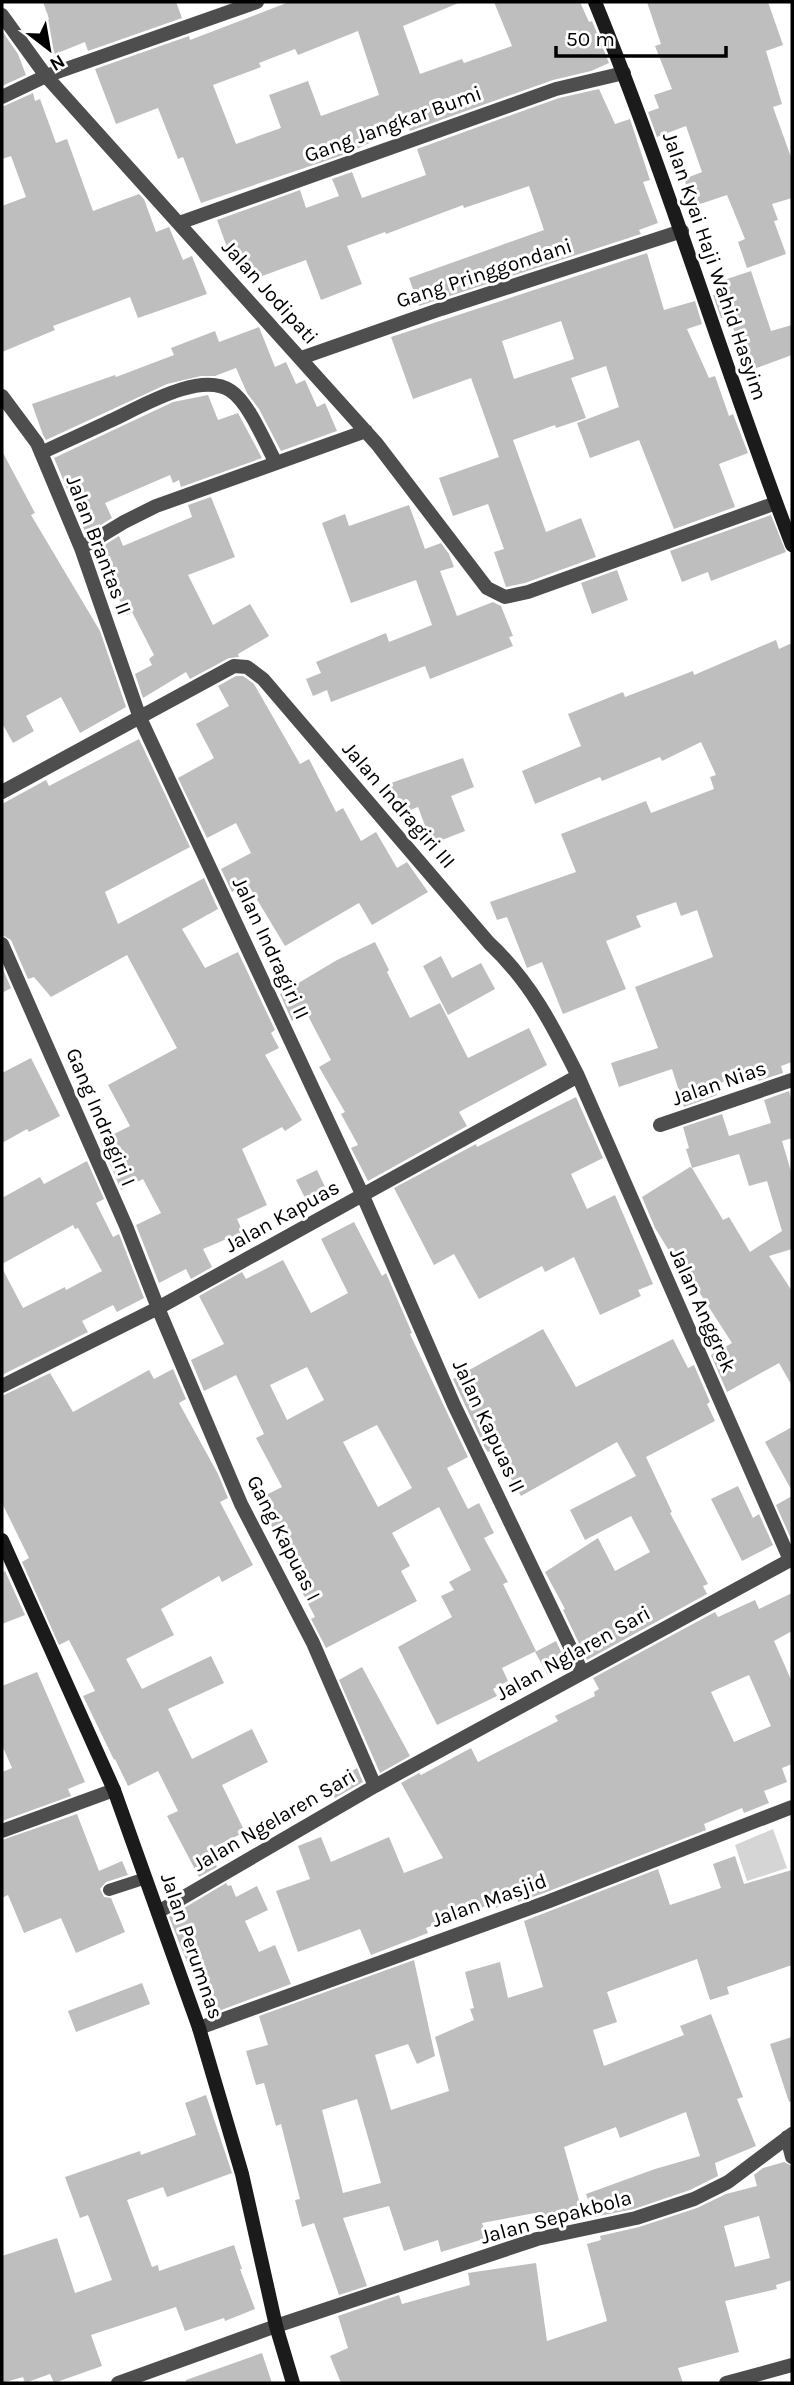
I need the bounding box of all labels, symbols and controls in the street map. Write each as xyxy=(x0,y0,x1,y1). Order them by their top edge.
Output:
north arrow xyxy=(14,14,84,84)
scale bar xyxy=(556,14,726,58)
text: 50 m xyxy=(566,27,615,51)
text: N xyxy=(46,50,69,76)
street label: Gang Jangkar Bumi xyxy=(301,81,485,167)
street label: Jalan Kyai Haji Wahid Hasyim xyxy=(658,129,772,403)
street label: Gang Pringgondani xyxy=(393,233,575,313)
street label: Jalan Jodipati xyxy=(217,235,323,349)
street label: Jalan Brantas II xyxy=(61,472,137,618)
street label: Jalan Indragiri III xyxy=(337,737,461,873)
street label: Jalan Indragiri II xyxy=(228,873,314,1023)
street label: Gang Indragiri I xyxy=(61,1044,141,1190)
street label: Jalan Nias xyxy=(669,1056,769,1110)
street label: Jalan Kapuas xyxy=(221,1175,343,1257)
street label: Jalan Anggrek xyxy=(665,1244,741,1376)
street label: Jalan Kapuas II xyxy=(448,1356,530,1496)
street label: Gang Kapuas I xyxy=(242,1471,326,1605)
street label: Jalan Nglaren Sari xyxy=(492,1601,654,1705)
street label: Jalan Ngelaren Sari xyxy=(188,1764,360,1876)
street label: Jalan Masjid xyxy=(428,1868,550,1932)
street label: Jalan Perumnas xyxy=(156,1870,228,2022)
street label: Jalan Sepakbola xyxy=(478,2185,634,2249)

